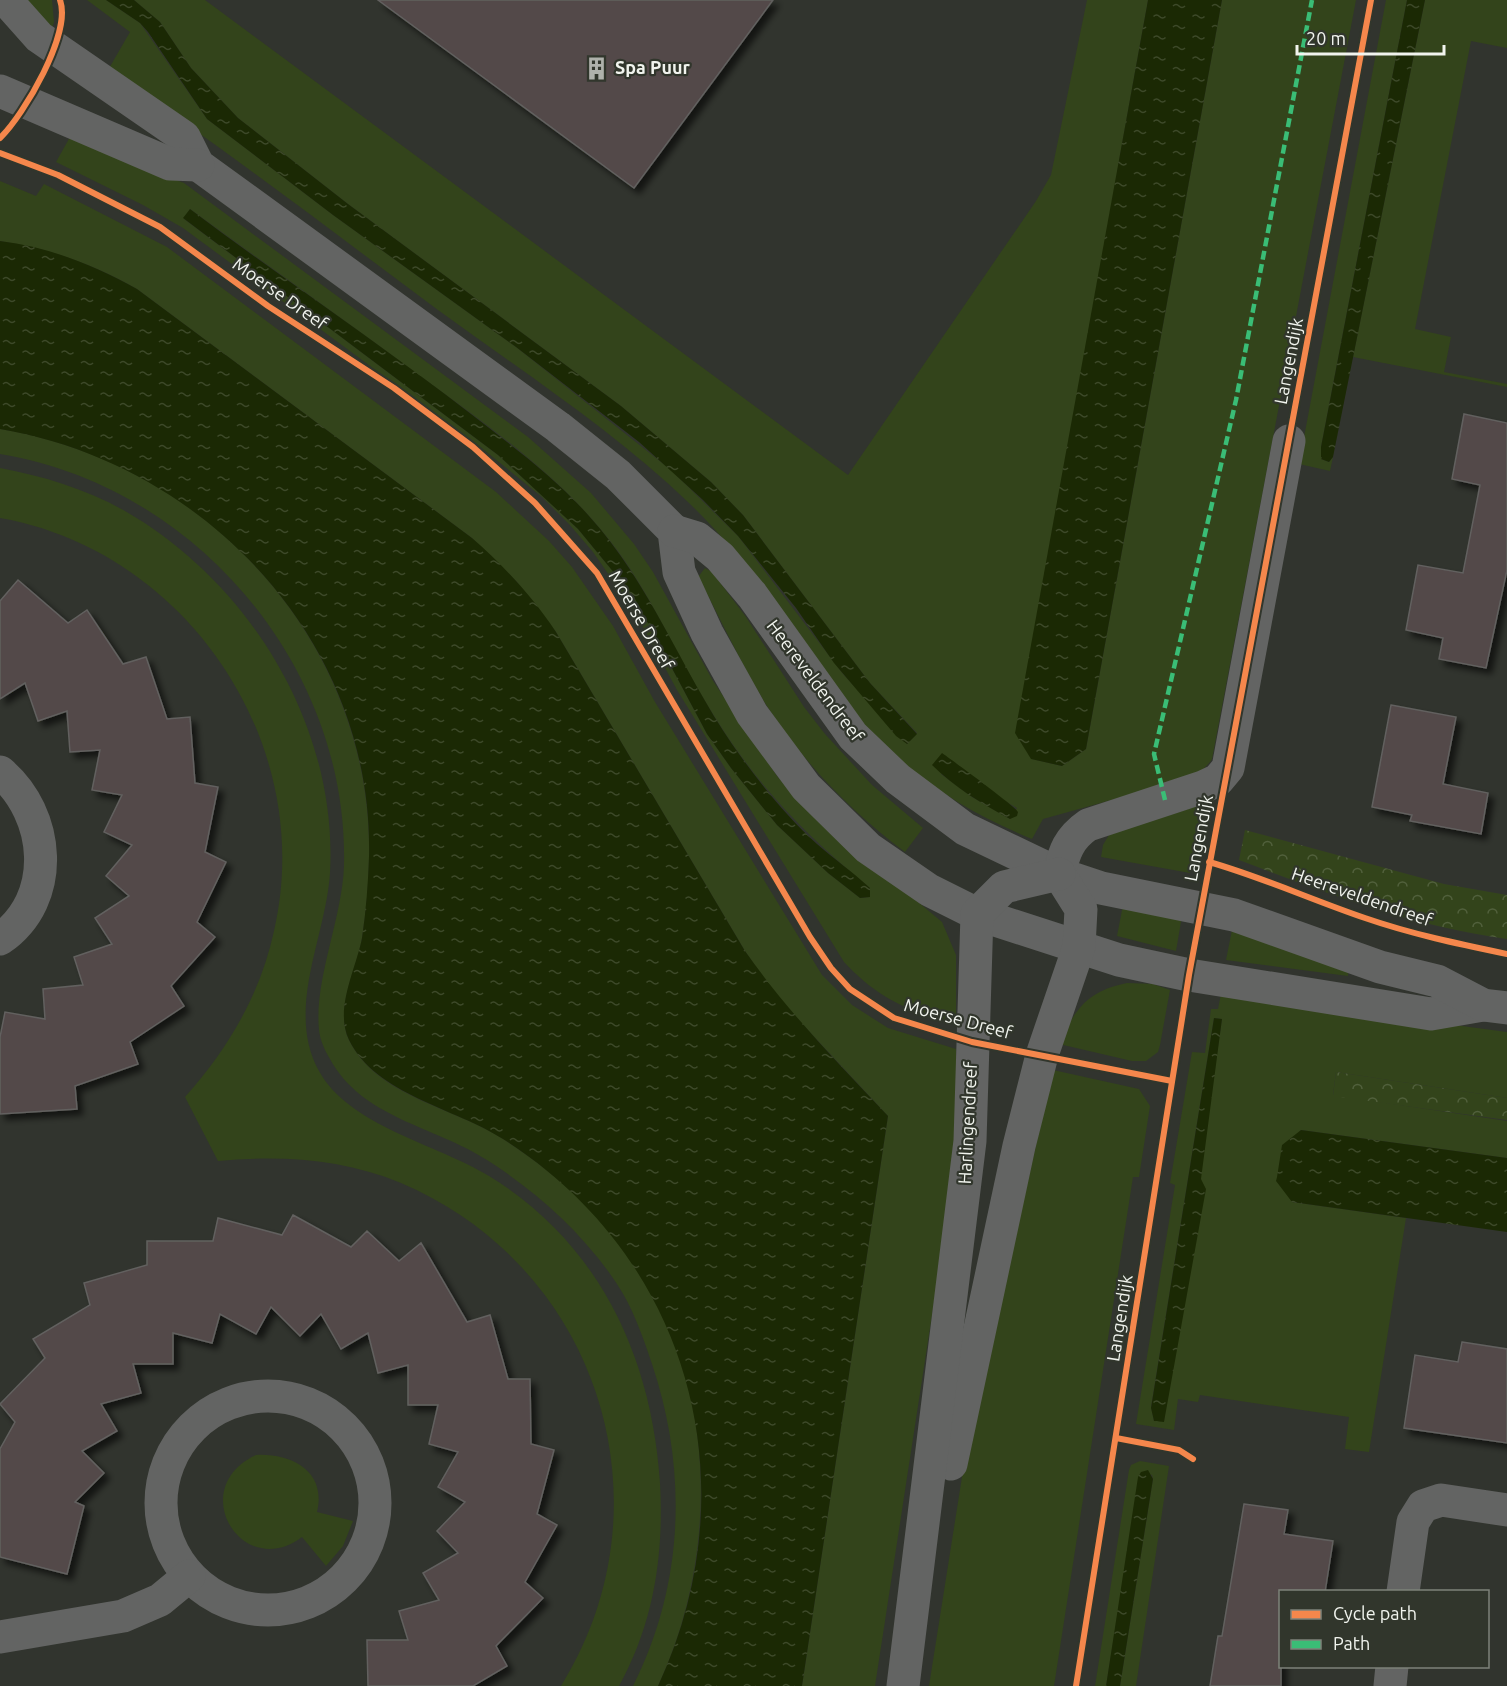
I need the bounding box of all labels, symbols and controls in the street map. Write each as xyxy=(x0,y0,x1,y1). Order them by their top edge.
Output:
scale bar xyxy=(1297,18,1444,56)
text: 20 m xyxy=(1306,28,1346,48)
building icon: Spa Puur xyxy=(584,55,610,81)
place label: Spa Puur xyxy=(615,57,690,77)
street label: Moerse Dreef xyxy=(229,253,332,333)
street label: Langendijk xyxy=(1270,316,1306,406)
street label: Moerse Dreef xyxy=(605,566,678,673)
street label: Heereveldendreef xyxy=(763,616,868,745)
street label: Langendijk xyxy=(1180,793,1216,883)
street label: Heereveldendreef xyxy=(1289,863,1435,930)
street label: Moerse Dreef xyxy=(902,994,1015,1042)
street label: Harlingendreef xyxy=(954,1061,980,1185)
street label: Langendijk xyxy=(1102,1273,1136,1363)
legend xyxy=(1279,1590,1489,1668)
text: Cycle path xyxy=(1333,1603,1417,1623)
text: Path xyxy=(1333,1633,1370,1653)

